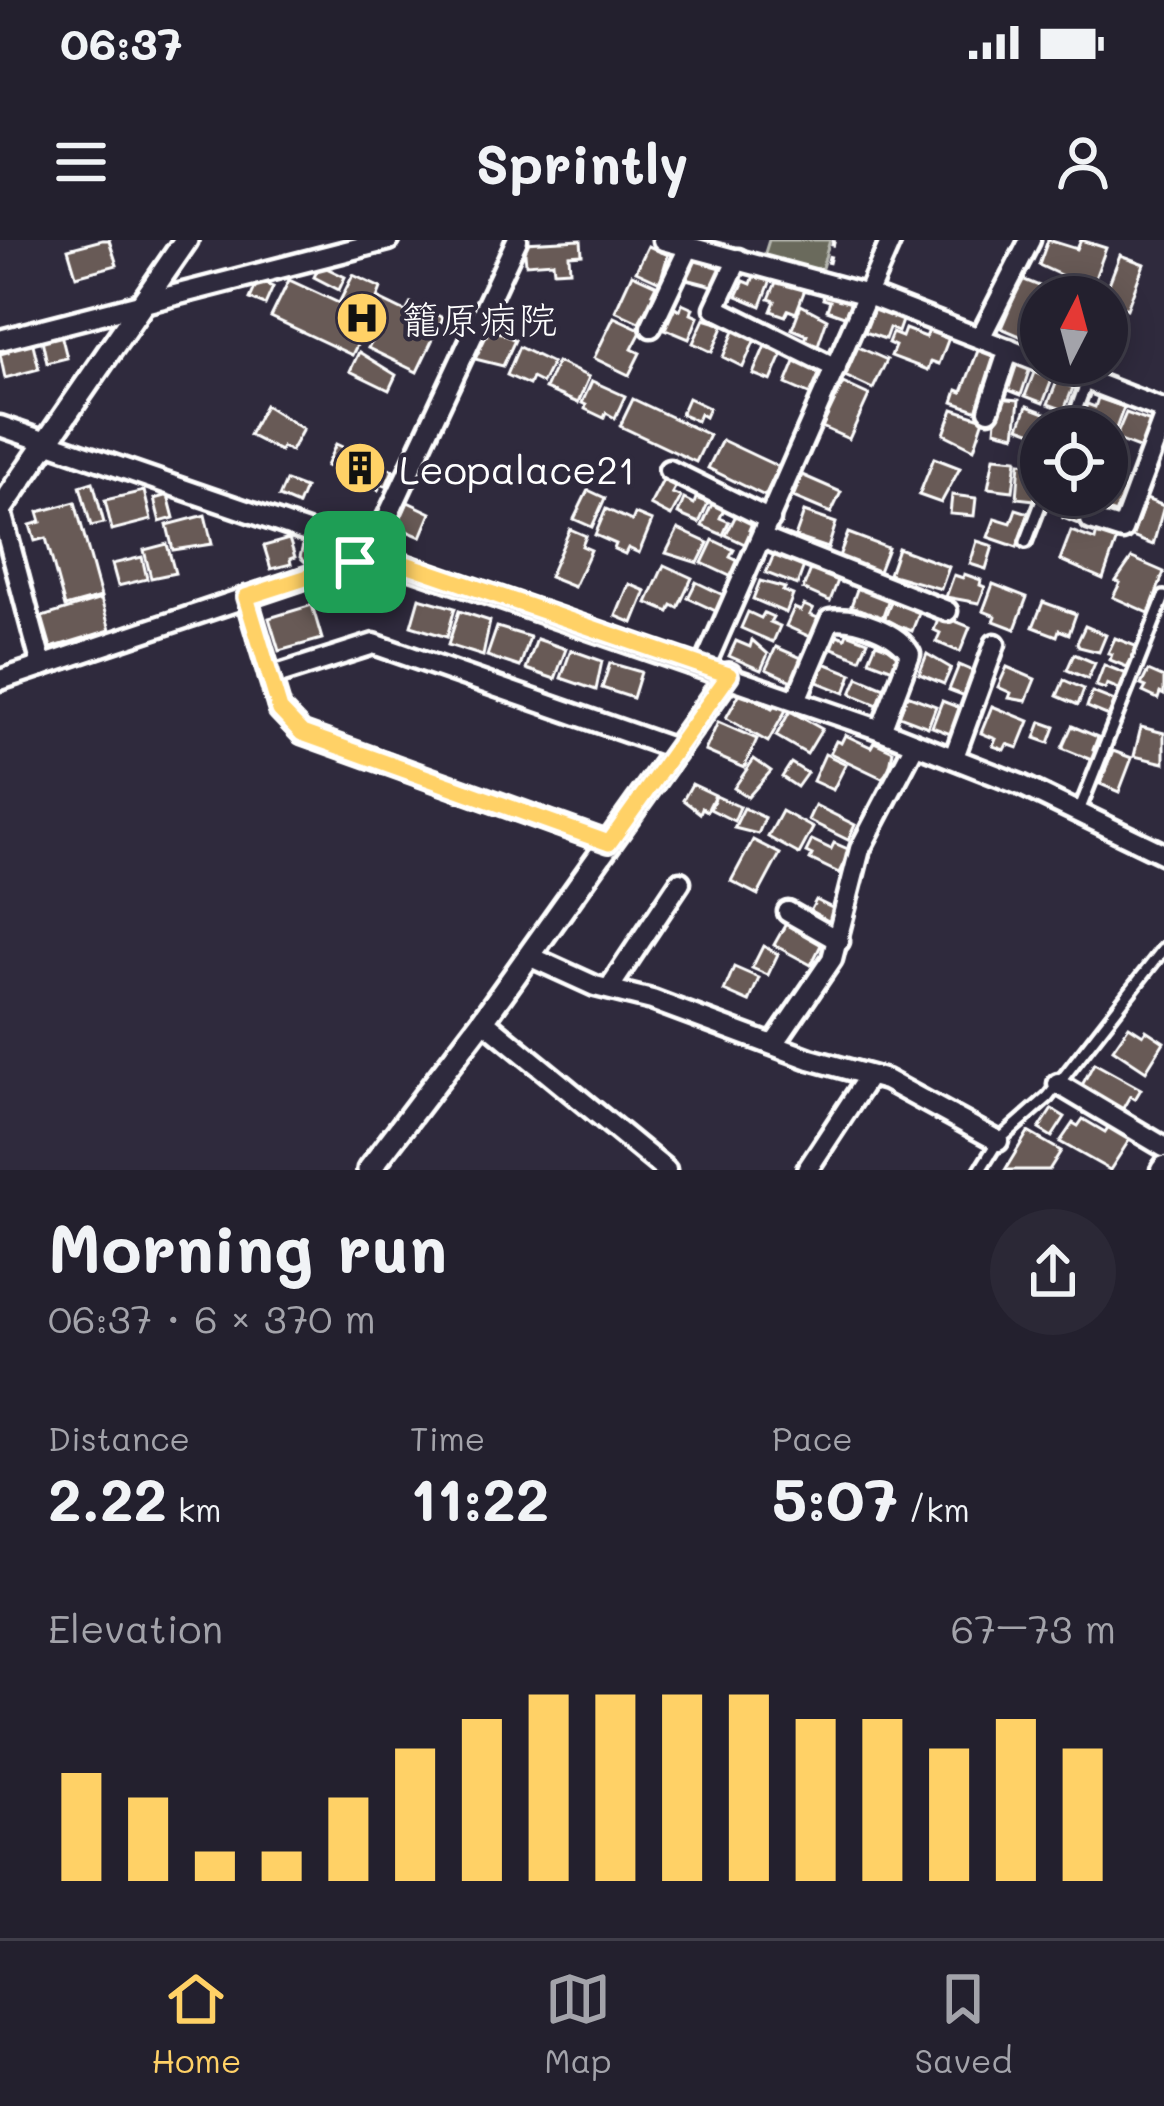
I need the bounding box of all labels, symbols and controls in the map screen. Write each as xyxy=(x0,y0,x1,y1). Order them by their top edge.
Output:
text: 06:37 xyxy=(60,13,183,71)
text: Sprintly xyxy=(475,127,689,198)
icon: menu xyxy=(48,129,114,195)
icon: person xyxy=(1050,129,1116,195)
north arrow xyxy=(1020,276,1128,384)
map controls xyxy=(1020,276,1128,516)
hospital icon: 籠原病院 xyxy=(334,290,390,346)
place label: 籠原病院 xyxy=(401,293,557,344)
button: locate xyxy=(1020,408,1128,516)
building icon: Leopalace21 xyxy=(332,440,388,496)
place label: Leopalace21 xyxy=(399,443,635,494)
pin xyxy=(304,511,406,613)
icon: arrive xyxy=(322,529,388,595)
text: Morning run xyxy=(48,1204,447,1290)
button: share xyxy=(990,1209,1116,1335)
text: 06:37 · 6 × 370 m xyxy=(48,1292,376,1343)
text: Distance xyxy=(48,1416,190,1459)
text: Time xyxy=(410,1416,485,1459)
text: Pace xyxy=(772,1416,853,1459)
text: 2.22 xyxy=(48,1459,167,1537)
text: 11:22 xyxy=(410,1459,549,1537)
text: 5:07 xyxy=(772,1459,898,1537)
text: km xyxy=(167,1487,222,1530)
text: /km xyxy=(898,1487,970,1530)
text: Elevation xyxy=(48,1602,223,1653)
text: 67–73 m xyxy=(951,1602,1116,1653)
tab: Home xyxy=(151,1966,241,2081)
tab: Map xyxy=(544,1966,612,2081)
tab: Saved xyxy=(915,1966,1012,2081)

